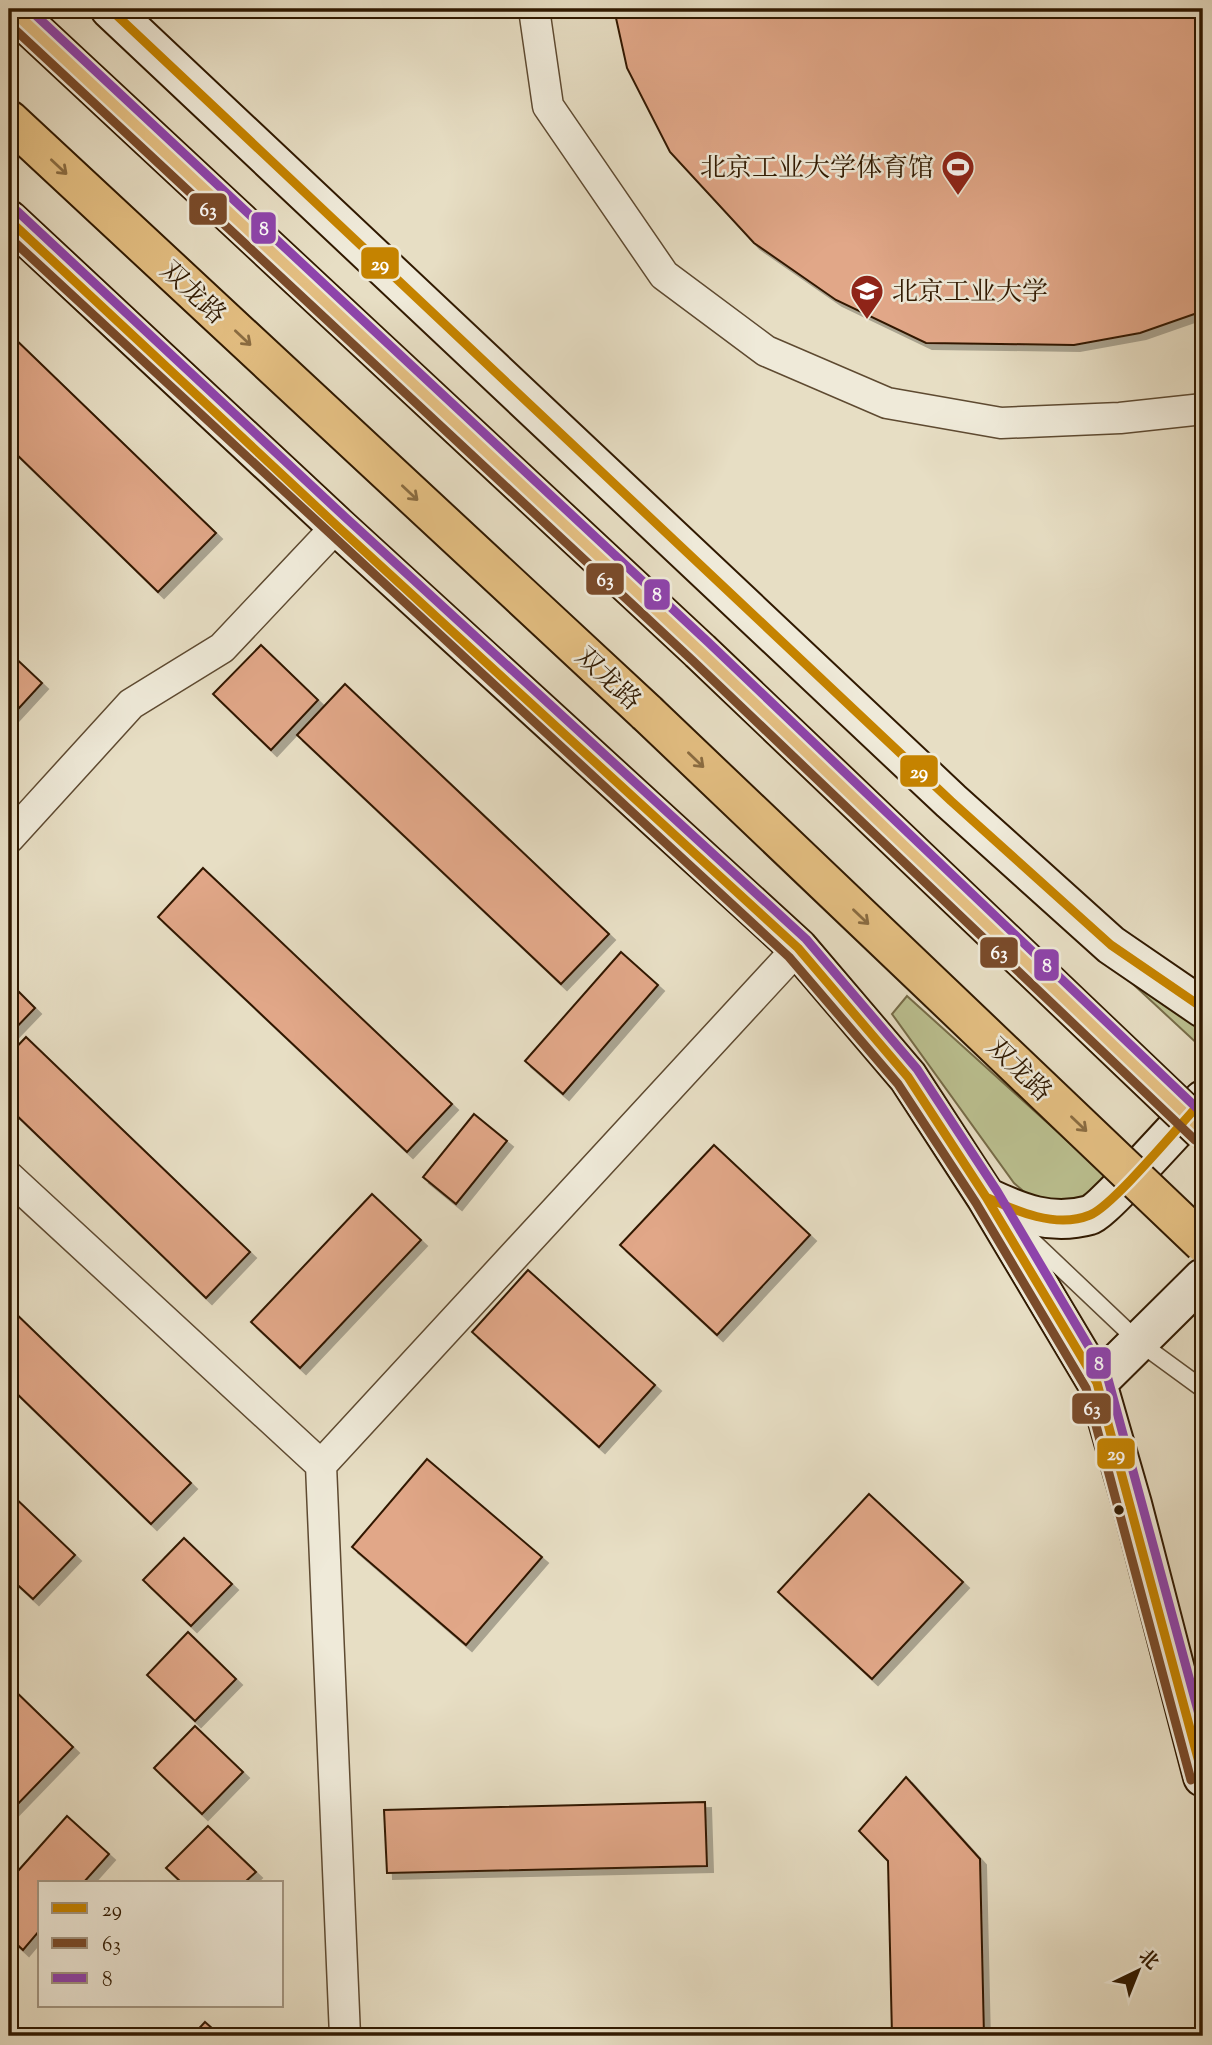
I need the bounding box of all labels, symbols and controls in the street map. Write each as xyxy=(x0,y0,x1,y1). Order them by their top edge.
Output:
sports icon: 北京工业大学体育馆 xyxy=(939,148,977,197)
place label: 北京工业大学体育馆 xyxy=(700,151,934,188)
one-way arrow xyxy=(50,158,67,175)
line badge: 63 xyxy=(188,192,228,226)
text: 63 xyxy=(199,198,217,225)
line badge: 8 xyxy=(250,211,277,245)
text: 8 xyxy=(259,217,269,244)
line badge: 29 xyxy=(360,246,400,280)
text: 29 xyxy=(371,252,389,279)
street label: 双龙路 xyxy=(151,254,233,334)
school or university icon: 北京工业大学 xyxy=(848,272,886,321)
place label: 北京工业大学 xyxy=(892,275,1048,312)
one-way arrow xyxy=(234,330,252,346)
one-way arrow xyxy=(401,485,419,501)
line badge: 63 xyxy=(585,562,625,596)
text: 63 xyxy=(596,568,614,595)
line badge: 8 xyxy=(643,578,671,611)
text: 8 xyxy=(652,583,662,610)
street label: 双龙路 xyxy=(566,640,648,720)
one-way arrow xyxy=(687,751,704,768)
line badge: 29 xyxy=(899,754,939,788)
text: 29 xyxy=(910,760,928,787)
one-way arrow xyxy=(852,908,869,925)
line badge: 63 xyxy=(979,936,1019,969)
text: 63 xyxy=(990,941,1008,968)
line badge: 8 xyxy=(1033,948,1060,982)
text: 8 xyxy=(1042,954,1052,981)
street label: 双龙路 xyxy=(977,1030,1059,1111)
one-way arrow xyxy=(1070,1116,1087,1133)
line badge: 8 xyxy=(1085,1346,1112,1380)
text: 8 xyxy=(1094,1352,1104,1379)
line badge: 63 xyxy=(1071,1392,1112,1425)
text: 63 xyxy=(1083,1397,1101,1424)
line badge: 29 xyxy=(1096,1437,1136,1470)
text: 29 xyxy=(1107,1442,1125,1469)
unlabelled marker xyxy=(1112,1503,1126,1517)
legend xyxy=(38,1881,284,2007)
text: 29 xyxy=(102,1896,122,1926)
text: 63 xyxy=(102,1931,121,1961)
north arrow xyxy=(1104,1937,1174,2007)
text: 北 xyxy=(1132,1944,1164,1977)
text: 8 xyxy=(102,1966,113,1996)

